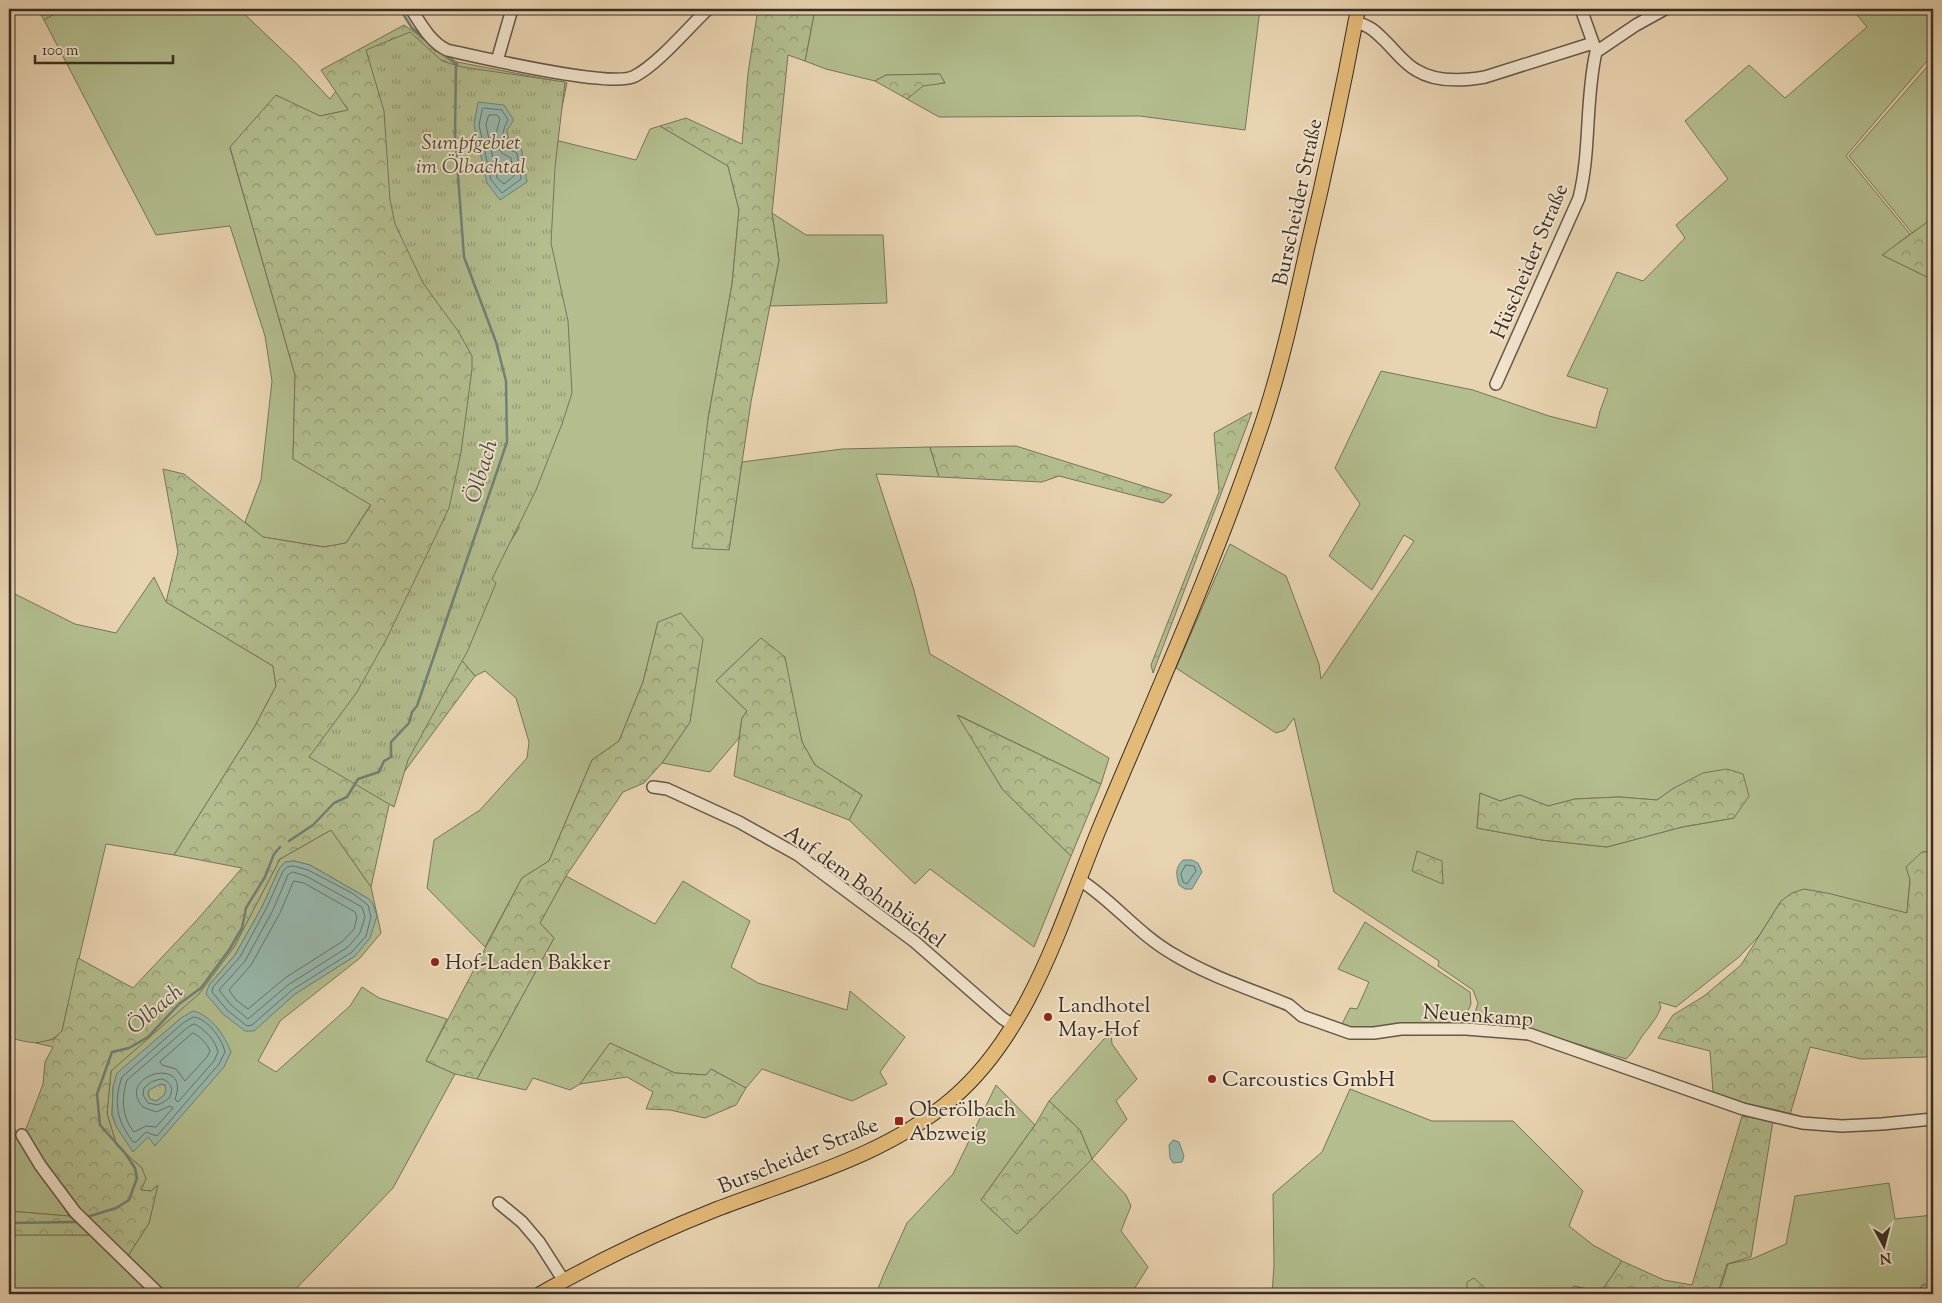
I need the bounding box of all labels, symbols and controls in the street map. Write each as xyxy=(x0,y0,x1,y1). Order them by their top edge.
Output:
scale bar xyxy=(35,32,172,64)
text: 100 m xyxy=(42,41,79,62)
street label: Burscheider Straße xyxy=(1267,116,1331,289)
park label: Sumpfgebiet im Ölbachtal xyxy=(416,129,526,183)
street label: Hüscheider Straße xyxy=(1485,180,1577,344)
water label: Ölbach xyxy=(457,436,508,507)
street label: Auf dem Bohnbüchel xyxy=(777,819,951,957)
place label: Hof-Laden Bakker xyxy=(445,949,611,979)
marker: Hof-Laden Bakker xyxy=(429,956,441,968)
water label: Ölbach xyxy=(120,976,191,1043)
place label: Landhotel May-Hof xyxy=(1058,992,1151,1046)
street label: Neuenkamp xyxy=(1422,998,1534,1036)
marker: Landhotel May-Hof xyxy=(1042,1011,1054,1023)
place label: Carcoustics GmbH xyxy=(1222,1066,1395,1096)
marker: Carcoustics GmbH xyxy=(1206,1073,1218,1085)
place label: Oberölbach Abzweig xyxy=(909,1096,1016,1150)
street label: Burscheider Straße xyxy=(714,1111,883,1203)
marker: Oberölbach Abzweig xyxy=(893,1115,905,1127)
north arrow xyxy=(1860,1220,1910,1270)
text: N xyxy=(1879,1246,1892,1268)

